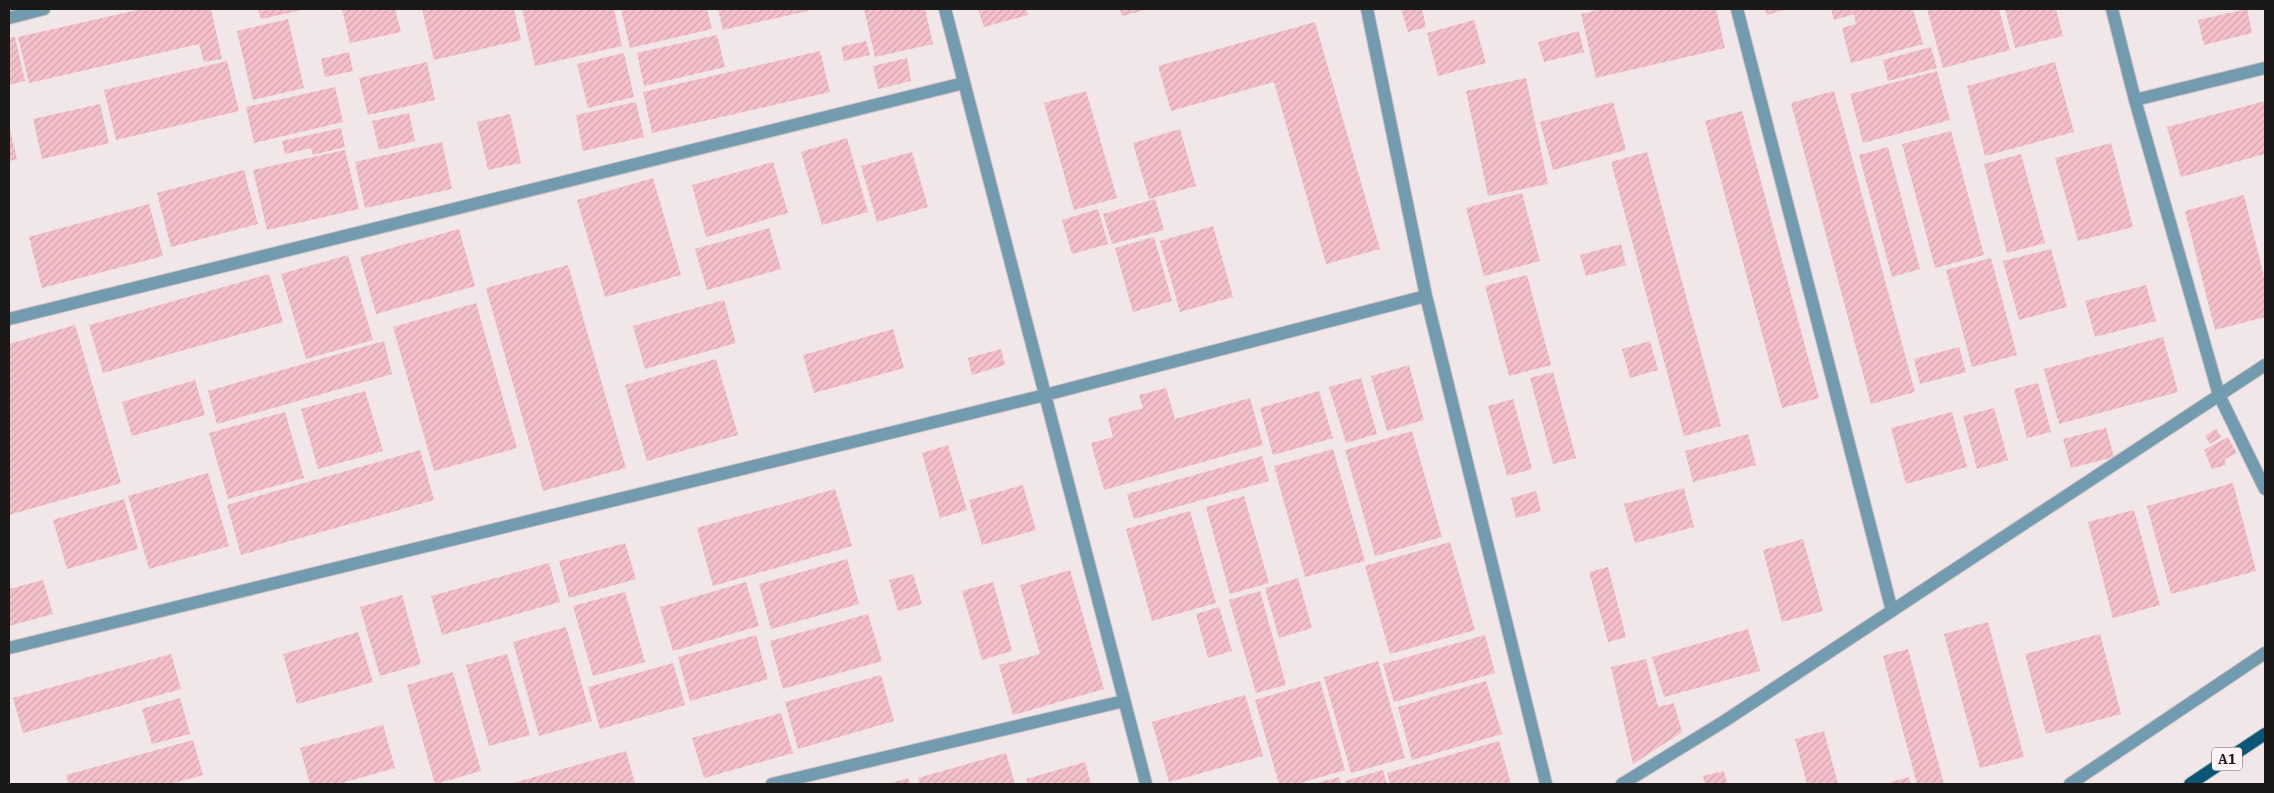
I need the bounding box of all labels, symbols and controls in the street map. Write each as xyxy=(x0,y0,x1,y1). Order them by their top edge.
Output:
road number: A1 xyxy=(2212,748,2242,771)

